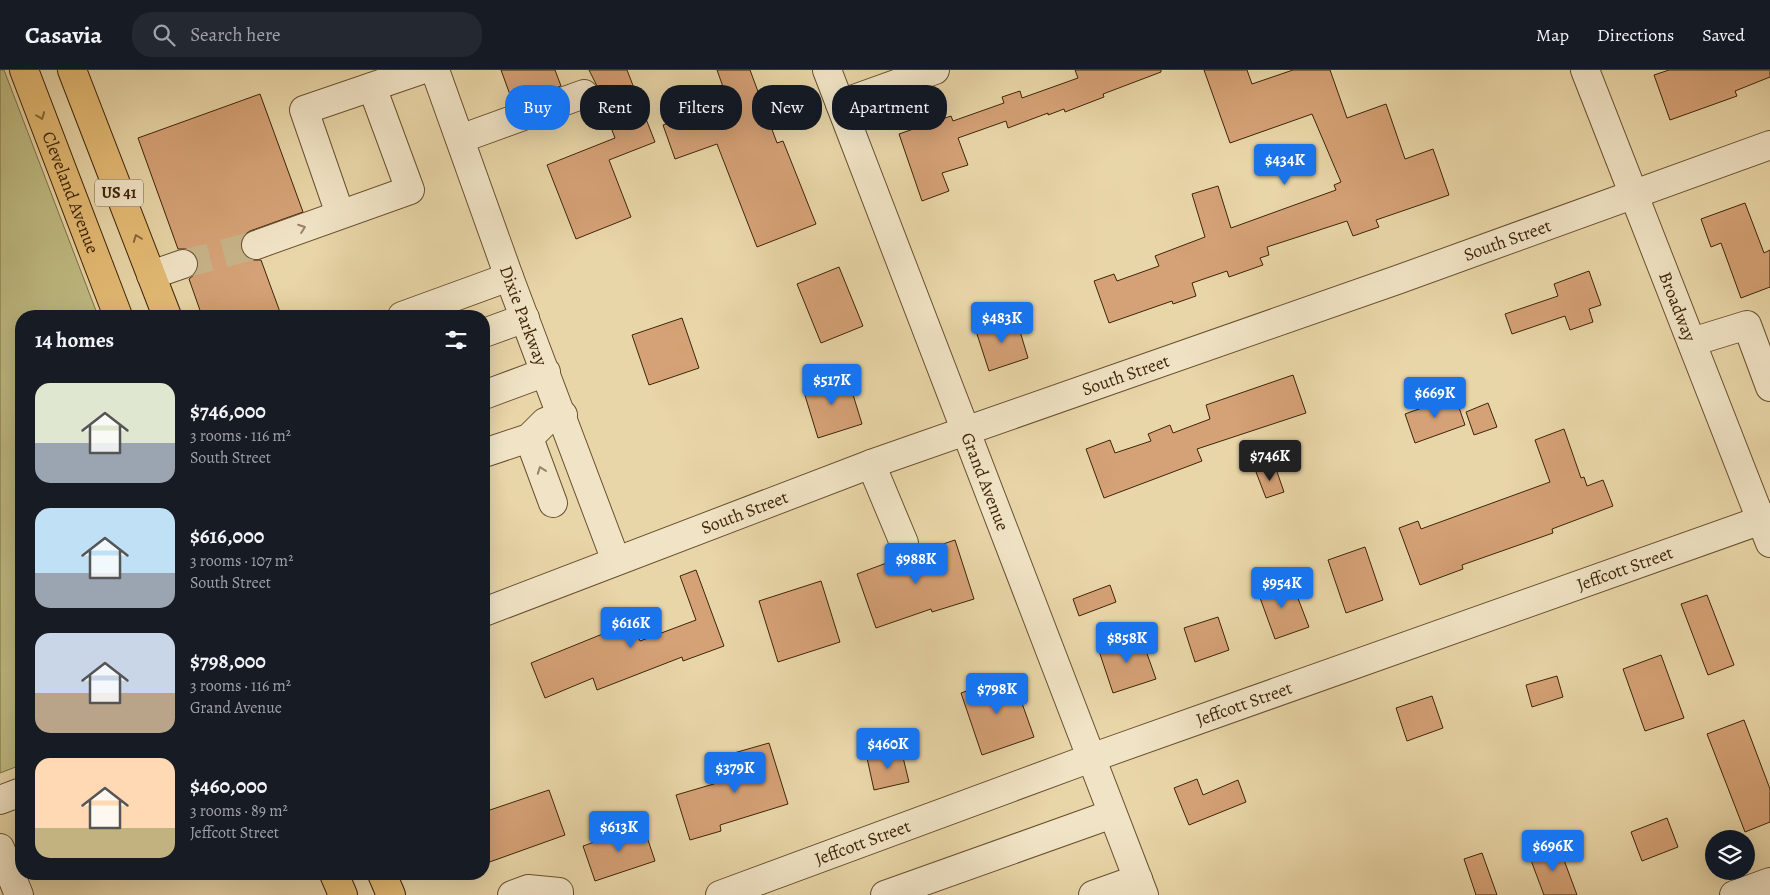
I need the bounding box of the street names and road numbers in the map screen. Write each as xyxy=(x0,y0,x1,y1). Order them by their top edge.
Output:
street label: Cleveland Avenue xyxy=(36,128,105,257)
road number: US 41 xyxy=(95,180,143,206)
street label: South Street xyxy=(1460,213,1554,267)
street label: Dixie Parkway xyxy=(494,262,554,370)
street label: Broadway xyxy=(1653,268,1702,346)
street label: South Street xyxy=(1078,349,1173,401)
street label: Grand Avenue xyxy=(955,429,1015,534)
street label: South Street xyxy=(698,485,792,540)
street label: Jeffcott Street xyxy=(1574,540,1676,597)
street label: Jeffcott Street xyxy=(1193,676,1296,732)
street label: Jeffcott Street xyxy=(811,814,914,871)

